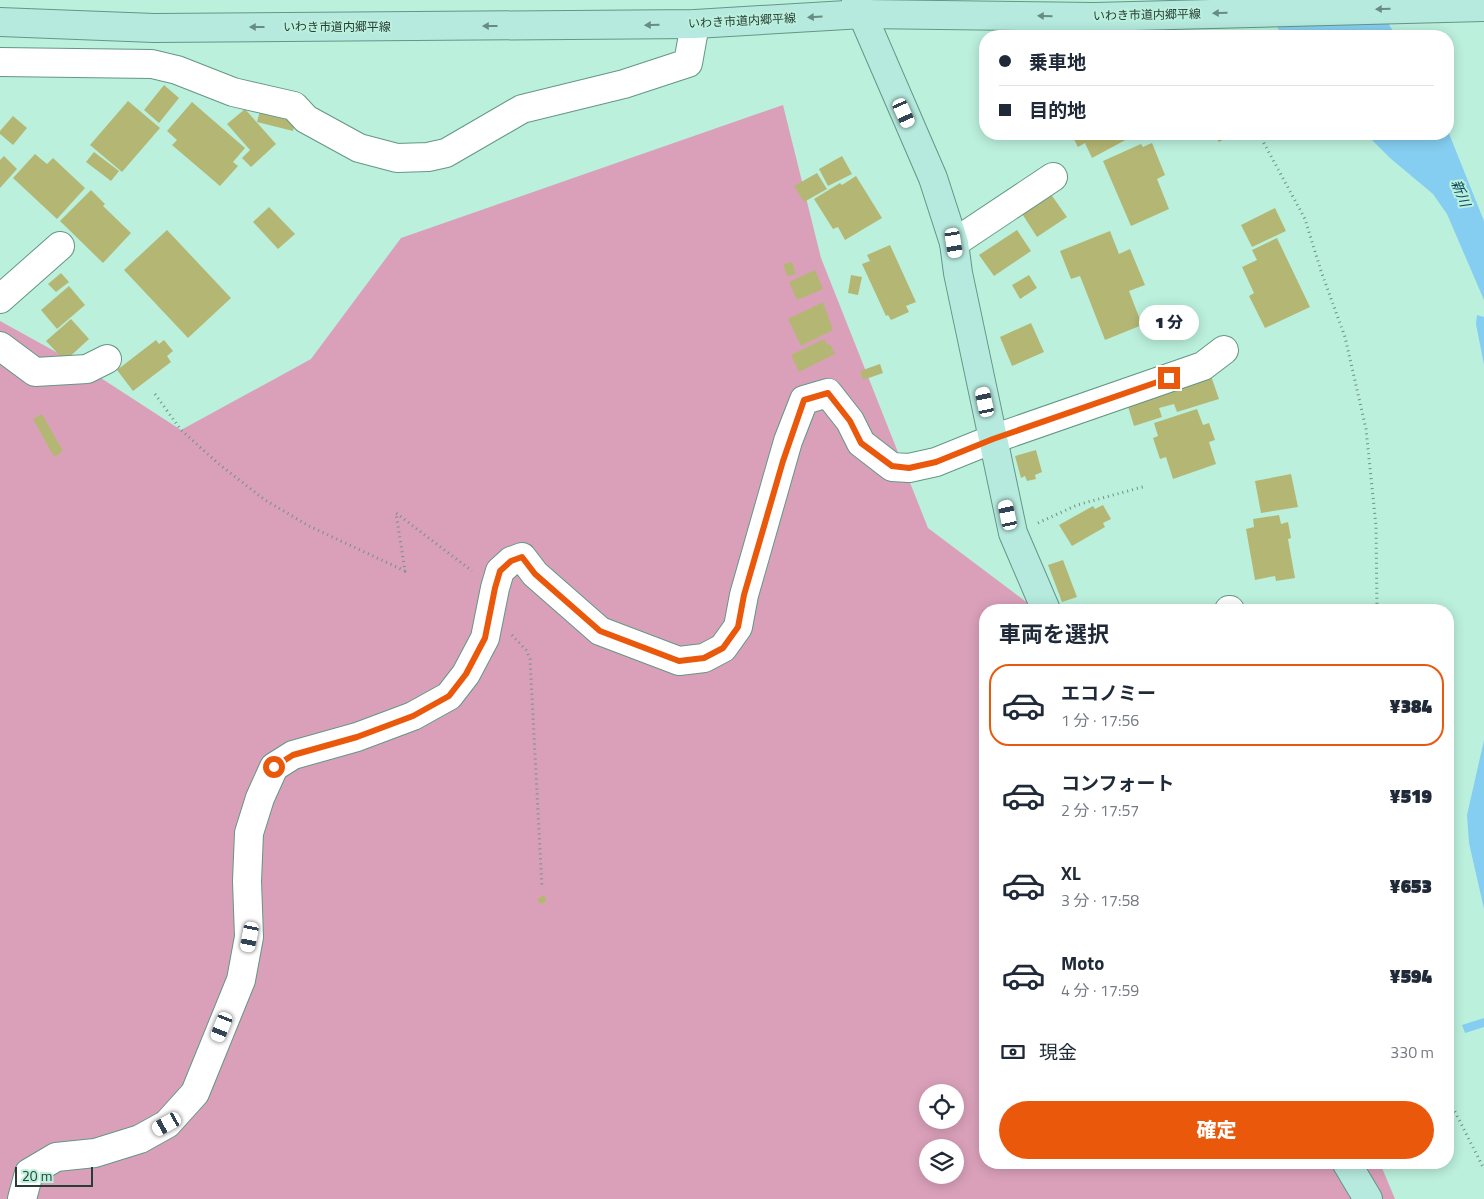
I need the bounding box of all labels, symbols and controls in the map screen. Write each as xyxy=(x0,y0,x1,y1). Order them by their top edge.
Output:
street label: いわき市道内郷平線 xyxy=(1093,4,1201,25)
one-way arrow xyxy=(1375,6,1391,14)
street label: いわき市道内郷平線 xyxy=(688,8,796,33)
one-way arrow xyxy=(1212,10,1228,18)
one-way arrow xyxy=(1037,12,1053,20)
one-way arrow xyxy=(806,13,822,21)
street label: いわき市道内郷平線 xyxy=(283,17,391,36)
one-way arrow xyxy=(644,21,660,29)
one-way arrow xyxy=(482,22,498,30)
one-way arrow xyxy=(249,23,265,31)
text: 乗車地 xyxy=(1029,47,1086,76)
text: 目的地 xyxy=(1029,95,1086,124)
car xyxy=(891,96,916,130)
water label: 新川 xyxy=(1446,176,1477,212)
car xyxy=(944,227,963,259)
callout: 1 分 xyxy=(1139,306,1199,340)
text: 1 分 xyxy=(1155,310,1183,334)
route end xyxy=(1158,367,1180,389)
car xyxy=(974,386,995,418)
car xyxy=(997,499,1018,531)
text: 車両を選択 xyxy=(999,617,1109,651)
text: エコノミー xyxy=(1061,678,1156,707)
icon: car xyxy=(1001,683,1046,728)
text: ¥384 xyxy=(1390,691,1432,720)
text: 1 分 · 17:56 xyxy=(1061,708,1139,732)
route start xyxy=(263,756,285,778)
text: コンフォート xyxy=(1061,768,1174,797)
icon: car xyxy=(1001,773,1046,818)
text: ¥519 xyxy=(1390,781,1432,810)
text: 2 分 · 17:57 xyxy=(1061,798,1139,822)
text: XL xyxy=(1061,858,1081,887)
icon: car xyxy=(1001,863,1046,908)
text: ¥653 xyxy=(1390,871,1432,900)
text: 3 分 · 17:58 xyxy=(1061,888,1139,912)
car xyxy=(239,921,260,953)
text: Moto xyxy=(1061,948,1104,977)
icon: car xyxy=(1001,953,1046,998)
text: ¥594 xyxy=(1390,961,1432,990)
text: 4 分 · 17:59 xyxy=(1061,978,1139,1002)
car xyxy=(209,1010,234,1044)
text: 現金 xyxy=(1039,1037,1077,1066)
icon: cash xyxy=(999,1038,1027,1066)
text: 330 m xyxy=(1390,1040,1434,1064)
map controls xyxy=(919,1084,964,1184)
button: locate xyxy=(919,1084,964,1129)
button: 確定 xyxy=(999,1101,1434,1159)
car xyxy=(150,1110,183,1138)
button: layers xyxy=(919,1139,964,1184)
scale bar xyxy=(15,1164,92,1187)
text: 20 m xyxy=(22,1165,52,1186)

